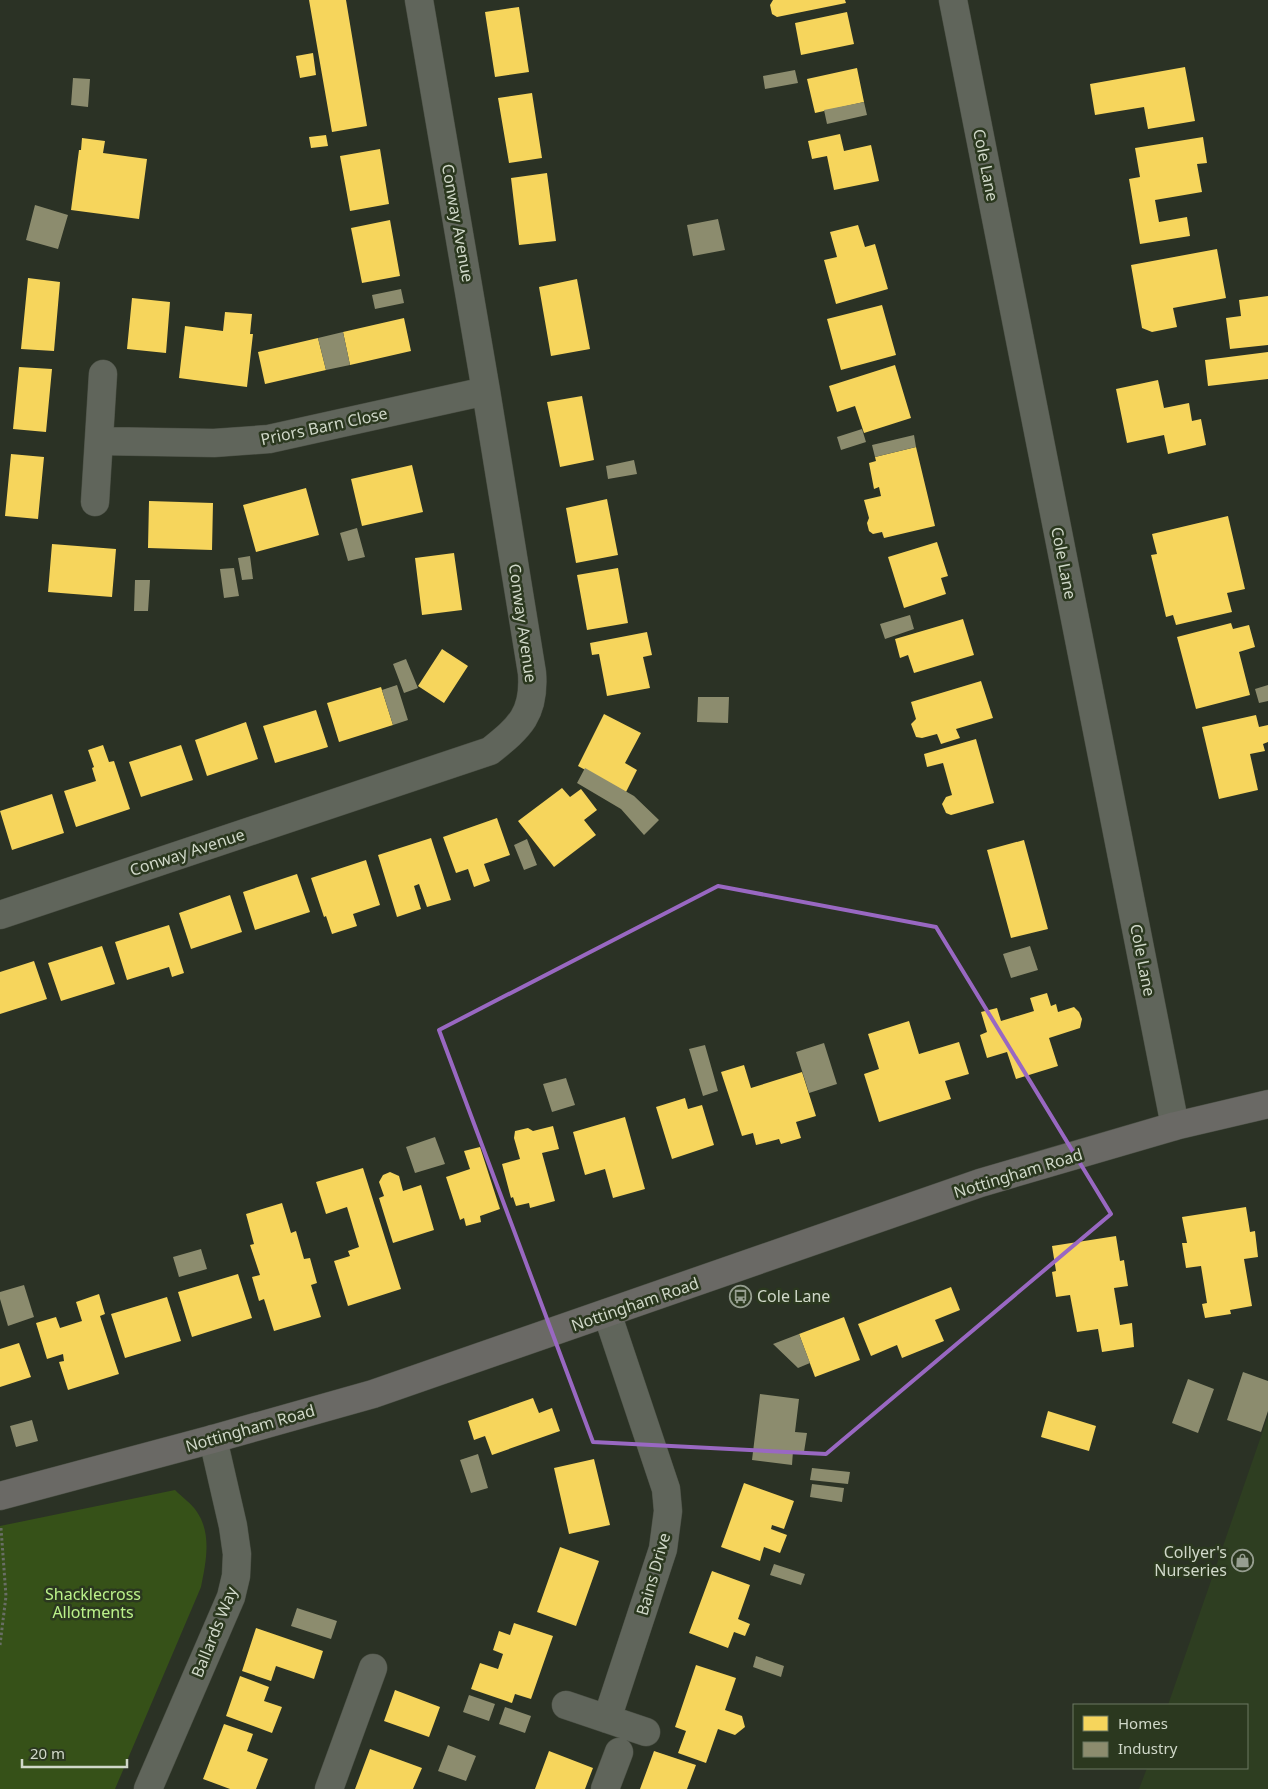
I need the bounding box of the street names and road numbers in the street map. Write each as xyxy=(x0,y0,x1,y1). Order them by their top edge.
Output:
street label: Cole Lane xyxy=(968,127,1004,203)
street label: Conway Avenue xyxy=(437,162,479,284)
street label: Priors Barn Close xyxy=(259,402,389,450)
street label: Cole Lane xyxy=(1046,525,1082,601)
street label: Conway Avenue xyxy=(504,562,542,684)
street label: Conway Avenue xyxy=(127,823,247,881)
street label: Cole Lane xyxy=(1125,922,1161,998)
street label: Nottingham Road xyxy=(951,1143,1085,1203)
street label: Nottingham Road xyxy=(568,1272,702,1336)
street label: Nottingham Road xyxy=(183,1399,317,1457)
street label: Bains Drive xyxy=(631,1530,675,1618)
street label: Ballards Way xyxy=(186,1582,243,1681)

